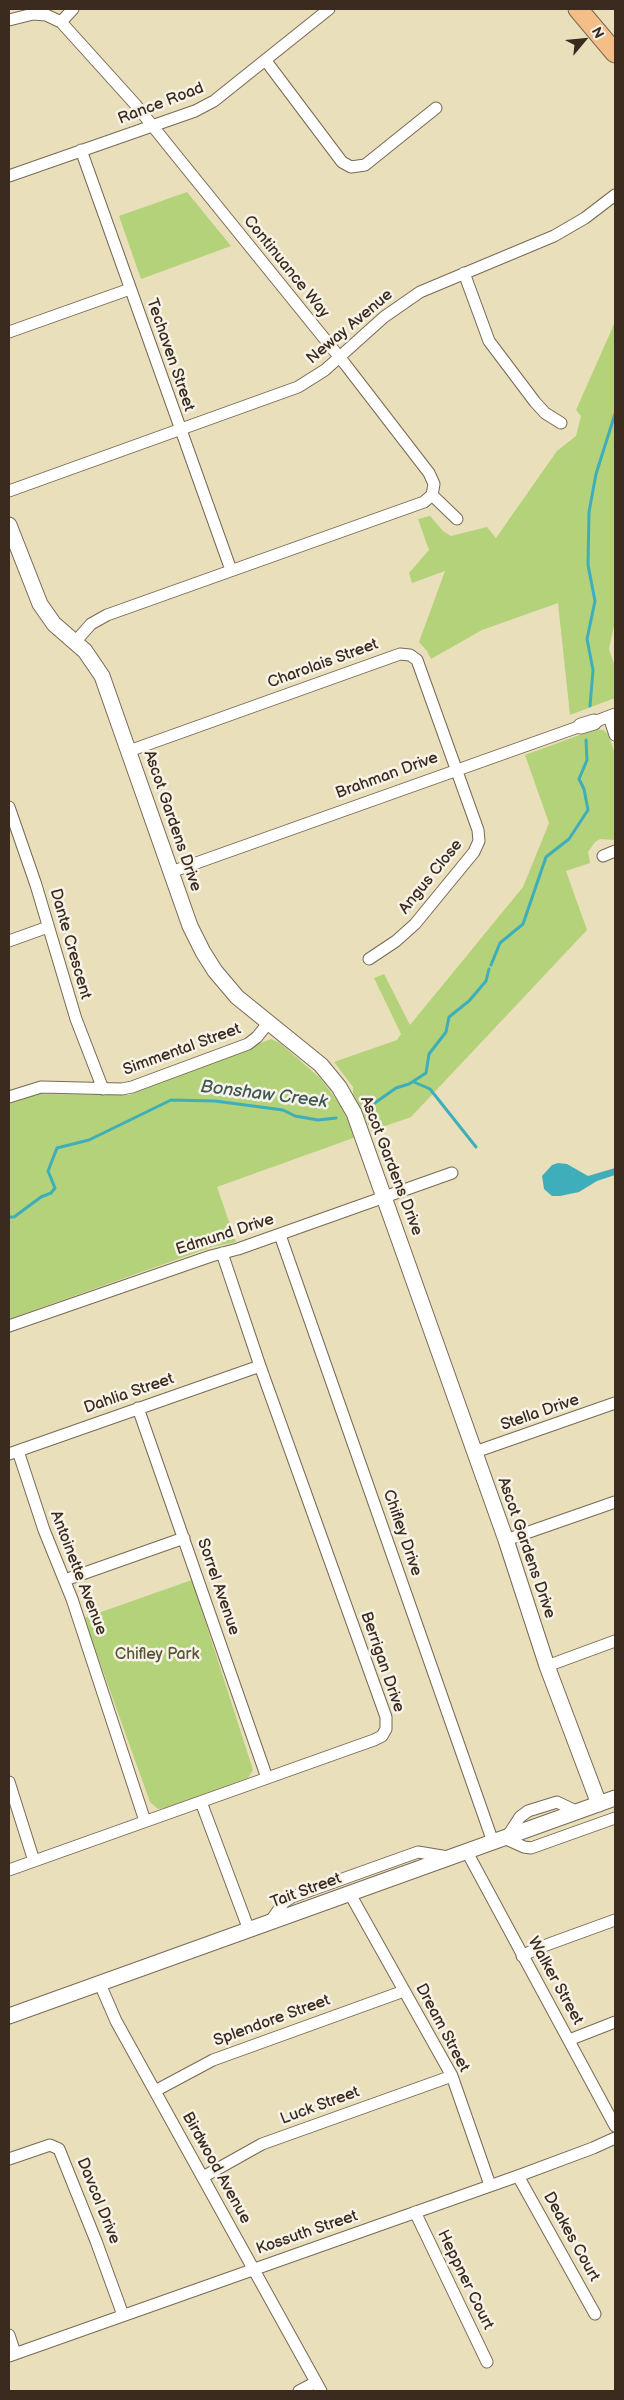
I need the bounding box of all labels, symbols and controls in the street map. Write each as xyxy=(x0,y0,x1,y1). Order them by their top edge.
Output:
north arrow xyxy=(559,15,609,65)
text: N xyxy=(588,24,608,41)
street label: Rance Road xyxy=(115,79,207,129)
street label: Continuance Way xyxy=(239,212,333,322)
street label: Neway Avenue xyxy=(303,285,397,369)
street label: Techaven Street xyxy=(142,296,198,414)
street label: Charolais Street xyxy=(265,635,381,693)
street label: Ascot Gardens Drive xyxy=(139,748,205,894)
street label: Brahman Drive xyxy=(333,749,441,803)
street label: Angus Close xyxy=(395,836,467,918)
street label: Dante Crescent xyxy=(45,887,95,1001)
street label: Simmental Street xyxy=(121,1020,243,1080)
water label: Bonshaw Creek xyxy=(199,1077,329,1113)
street label: Ascot Gardens Drive xyxy=(356,1094,426,1238)
street label: Edmund Drive xyxy=(174,1210,276,1260)
street label: Dahlia Street xyxy=(81,1370,177,1418)
street label: Stella Drive xyxy=(498,1391,582,1435)
street label: Ascot Gardens Drive xyxy=(493,1475,559,1621)
street label: Chifley Drive xyxy=(378,1487,426,1579)
street label: Antoinette Avenue xyxy=(45,1508,111,1638)
street label: Sorrel Avenue xyxy=(192,1536,244,1638)
street label: Berrigan Drive xyxy=(356,1609,408,1715)
park label: Chifley Park xyxy=(115,1645,199,1665)
street label: Tait Street xyxy=(268,1869,344,1913)
street label: Walker Street xyxy=(523,1934,587,2028)
street label: Dream Street xyxy=(411,1981,473,2075)
street label: Splendore Street xyxy=(211,1991,333,2051)
street label: Luck Street xyxy=(278,2083,362,2129)
street label: Birdwood Avenue xyxy=(177,2109,255,2227)
street label: Davcol Drive xyxy=(72,2155,124,2247)
street label: Deakes Court xyxy=(539,2189,603,2285)
street label: Kossuth Street xyxy=(254,2207,360,2259)
street label: Heppner Court xyxy=(433,2227,497,2333)

